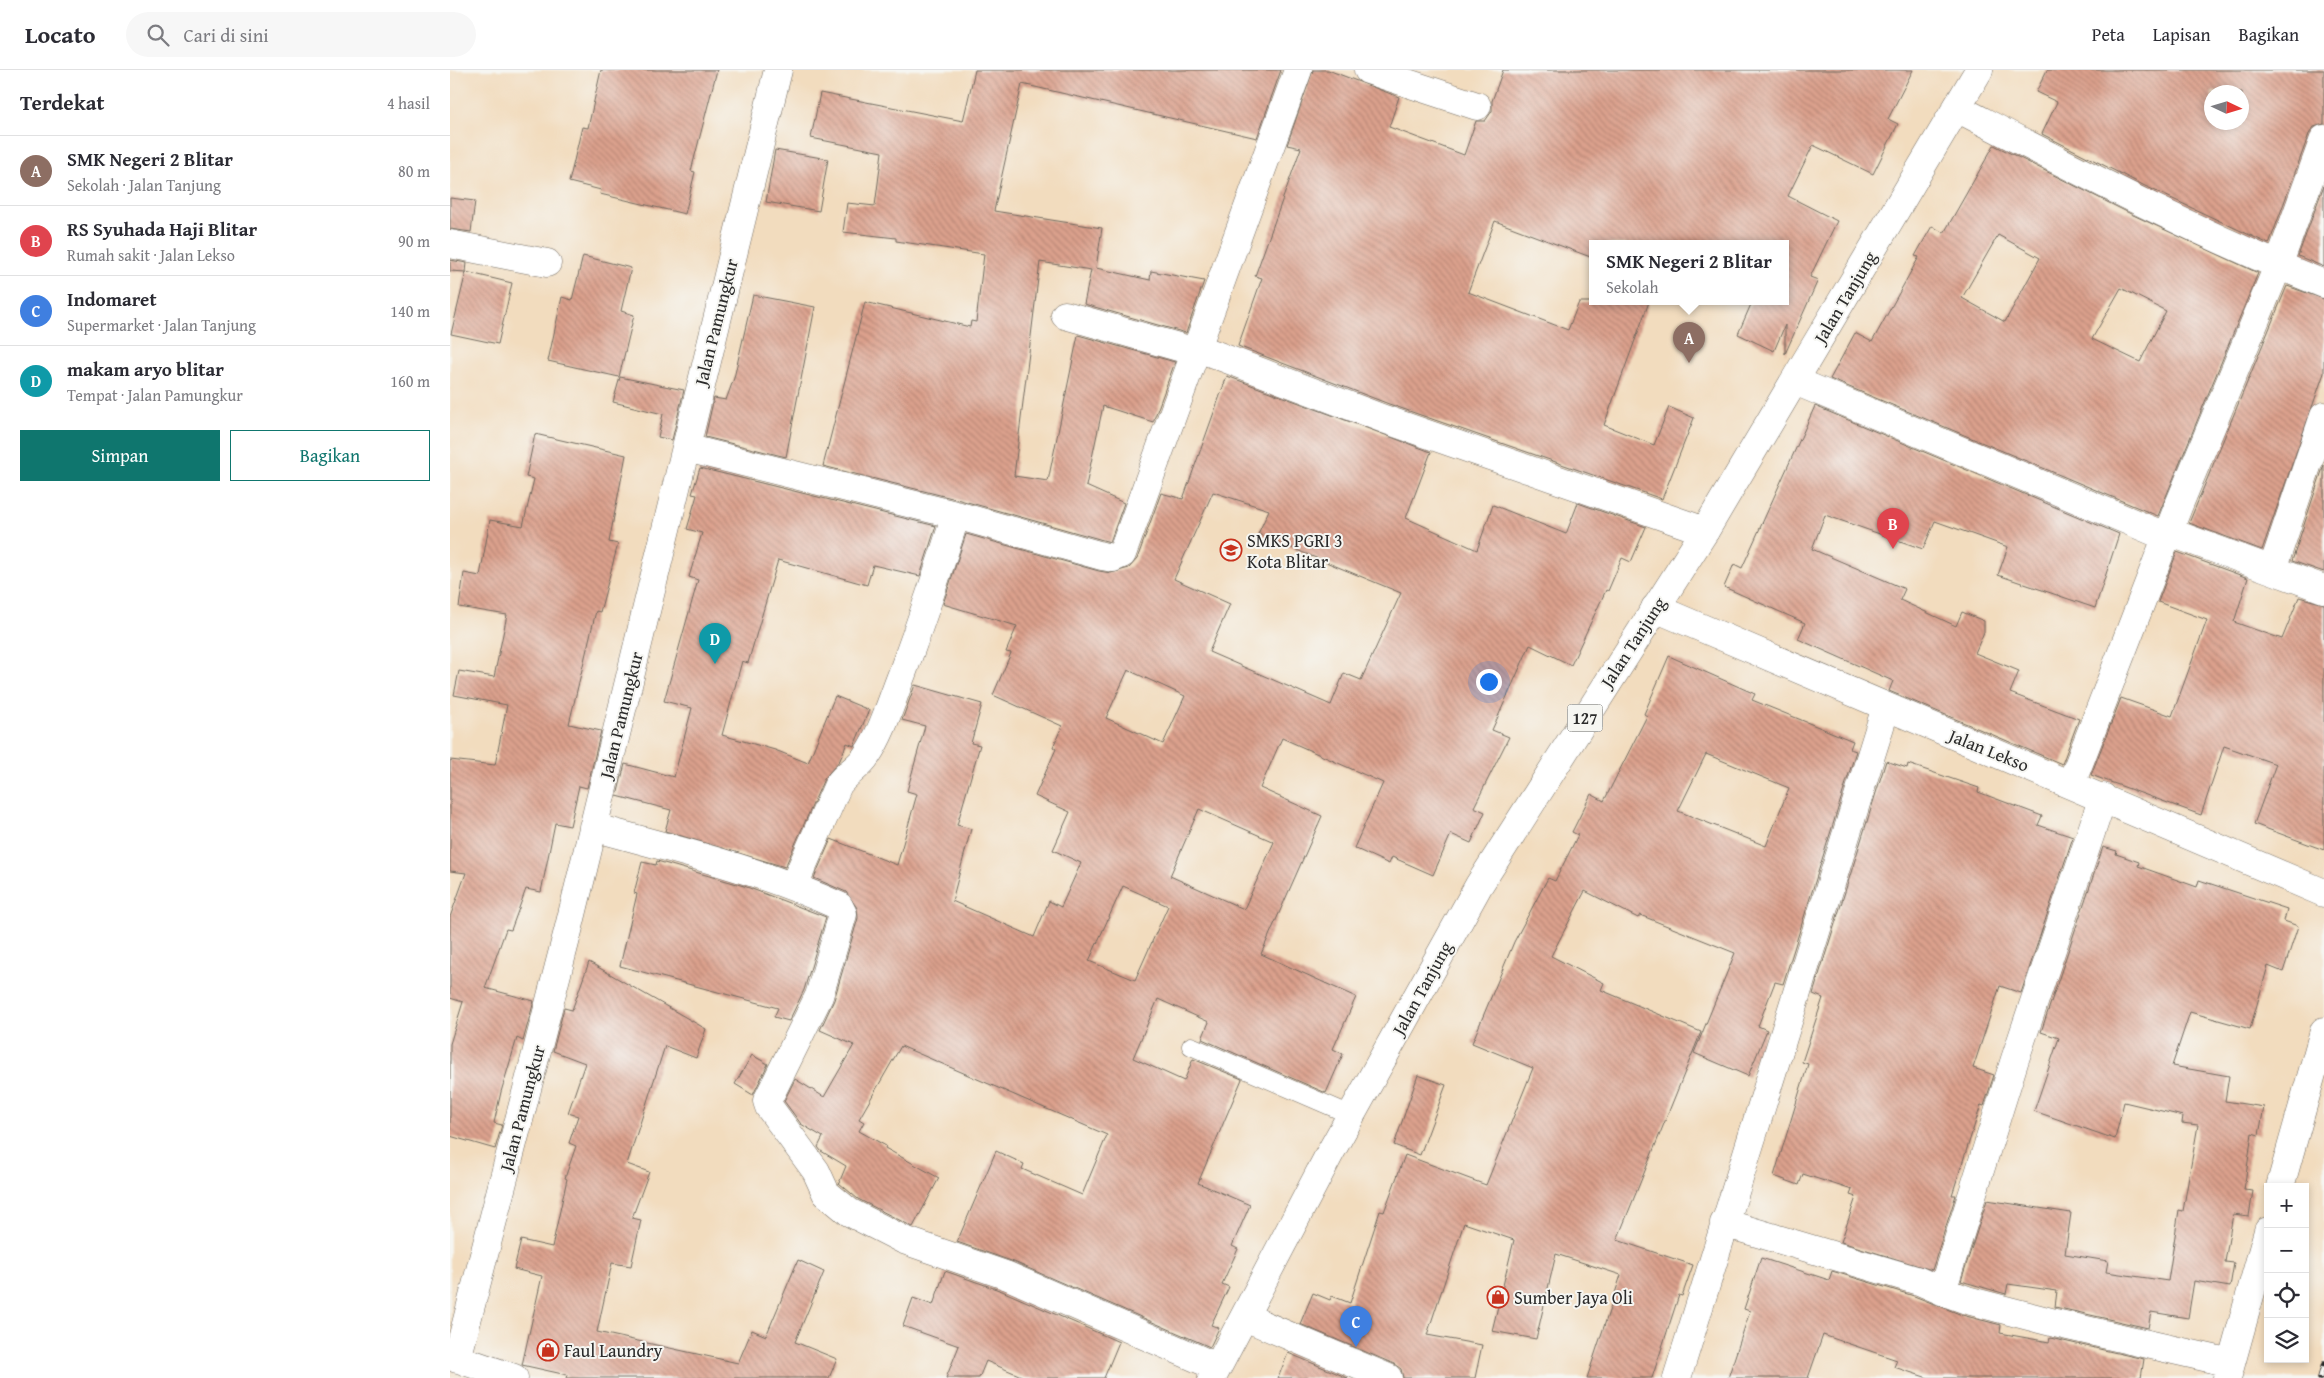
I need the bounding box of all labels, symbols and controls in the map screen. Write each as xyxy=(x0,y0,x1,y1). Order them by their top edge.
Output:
search box xyxy=(126,12,476,57)
text: Locato xyxy=(25,17,96,52)
icon: search xyxy=(144,21,172,49)
text: Cari di sini xyxy=(184,21,269,49)
text: Peta xyxy=(2092,21,2125,48)
text: Lapisan xyxy=(2153,21,2211,48)
text: Bagikan xyxy=(2239,21,2299,48)
north arrow xyxy=(2204,85,2249,130)
text: Terdekat xyxy=(20,87,104,118)
text: 4 hasil xyxy=(387,91,430,115)
text: SMK Negeri 2 Blitar xyxy=(67,145,233,173)
text: A xyxy=(31,159,41,183)
text: 80 m xyxy=(398,159,430,183)
text: Sekolah · Jalan Tanjung xyxy=(67,173,221,197)
text: RS Syuhada Haji Blitar xyxy=(67,215,257,243)
text: B xyxy=(31,229,41,253)
text: 90 m xyxy=(398,229,430,253)
popup xyxy=(1589,240,1789,305)
text: Rumah sakit · Jalan Lekso xyxy=(67,243,235,267)
street label: Jalan Tanjung xyxy=(1806,246,1883,350)
text: SMK Negeri 2 Blitar xyxy=(1606,247,1772,275)
street label: Jalan Pamungkur xyxy=(687,255,745,390)
text: Sekolah xyxy=(1606,275,1658,299)
text: Indomaret xyxy=(67,285,157,313)
text: C xyxy=(31,299,41,323)
text: 140 m xyxy=(390,299,430,323)
text: Supermarket · Jalan Tanjung xyxy=(67,313,256,337)
pin: A xyxy=(1673,322,1705,363)
text: makam aryo blitar xyxy=(67,355,224,383)
text: D xyxy=(31,369,41,393)
text: 160 m xyxy=(390,369,430,393)
text: Tempat · Jalan Pamungkur xyxy=(67,383,243,407)
button: Simpan xyxy=(20,430,220,481)
button: Bagikan xyxy=(230,430,430,481)
pin: B xyxy=(1877,508,1909,549)
place label: SMKS PGRI 3 Kota Blitar xyxy=(1247,527,1343,575)
school or university icon: SMKS PGRI 3 Kota Blitar xyxy=(1219,538,1243,562)
street label: Jalan Tanjung xyxy=(1592,591,1673,694)
pin: D xyxy=(699,623,731,664)
street label: Jalan Pamungkur xyxy=(592,648,650,783)
your location xyxy=(1476,669,1502,695)
road number: 127 xyxy=(1568,704,1602,731)
street label: Jalan Lekso xyxy=(1943,721,2033,778)
street label: Jalan Tanjung xyxy=(1384,936,1459,1042)
street label: Jalan Pamungkur xyxy=(492,1041,552,1176)
map controls xyxy=(2264,1183,2309,1363)
button: + xyxy=(2264,1183,2309,1228)
button: − xyxy=(2264,1228,2309,1273)
button: locate xyxy=(2264,1273,2309,1318)
place label: Sumber Jaya Oli xyxy=(1514,1284,1633,1311)
shop icon: Sumber Jaya Oli xyxy=(1486,1285,1510,1309)
pin: C xyxy=(1340,1306,1372,1347)
button: layers xyxy=(2264,1318,2309,1363)
place label: Faul Laundry xyxy=(564,1337,662,1364)
shop icon: Faul Laundry xyxy=(536,1338,560,1362)

